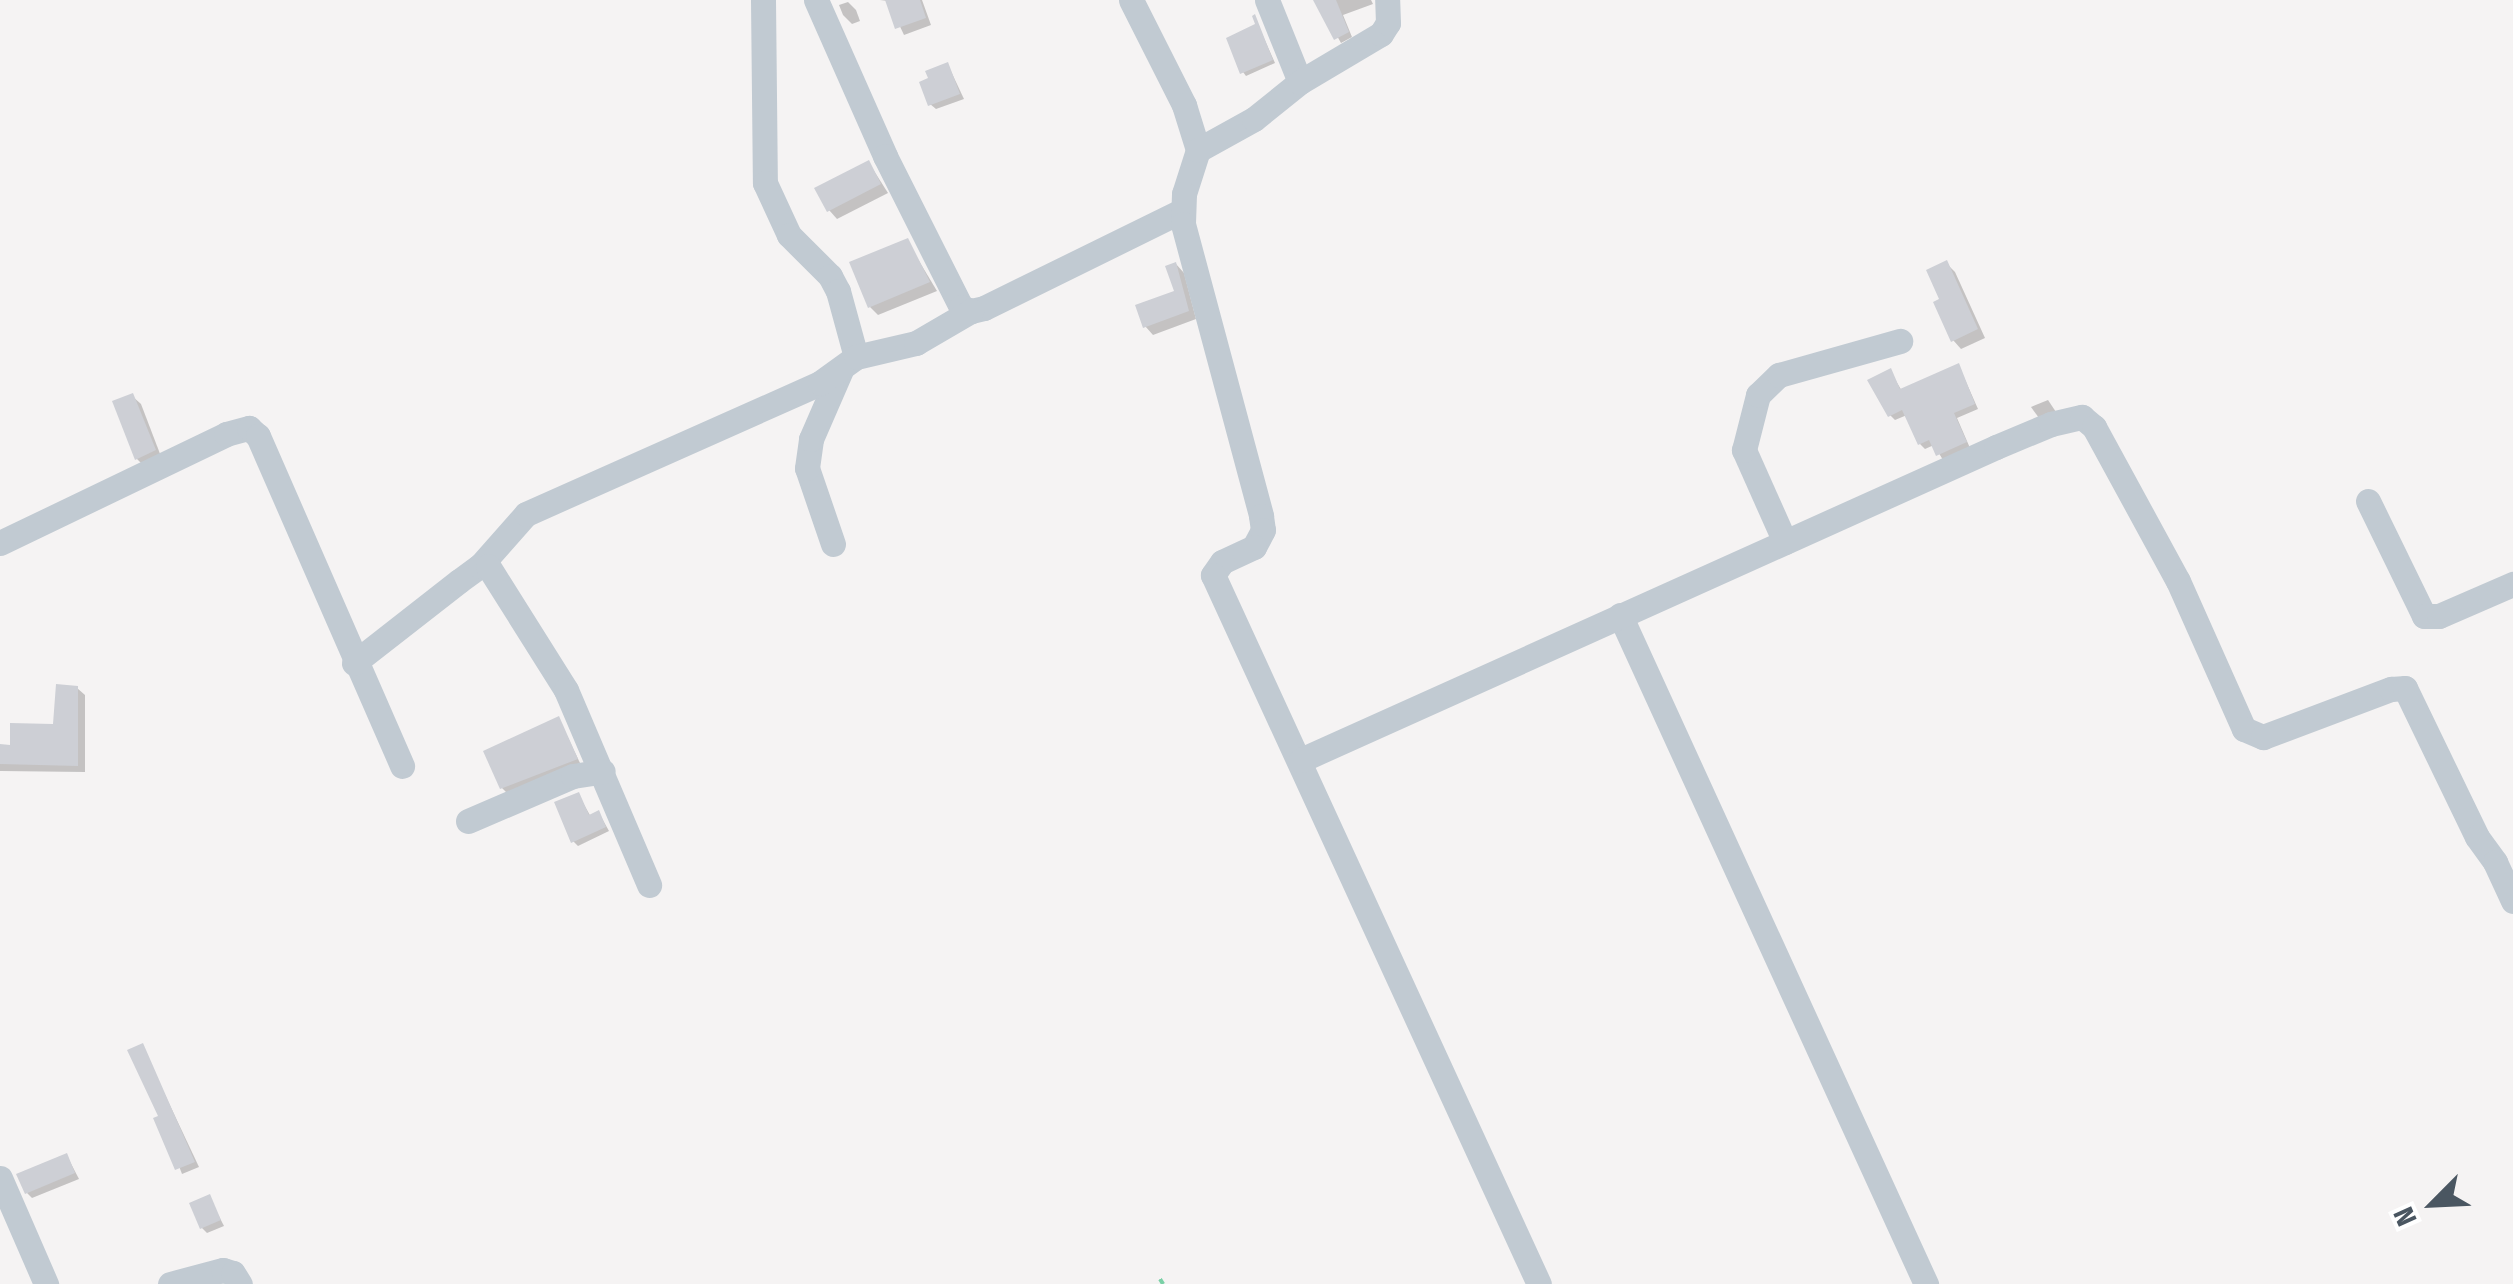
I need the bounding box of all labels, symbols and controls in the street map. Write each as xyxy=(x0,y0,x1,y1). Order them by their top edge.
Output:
north arrow xyxy=(2383,1154,2483,1254)
text: N xyxy=(2387,1202,2424,1231)

